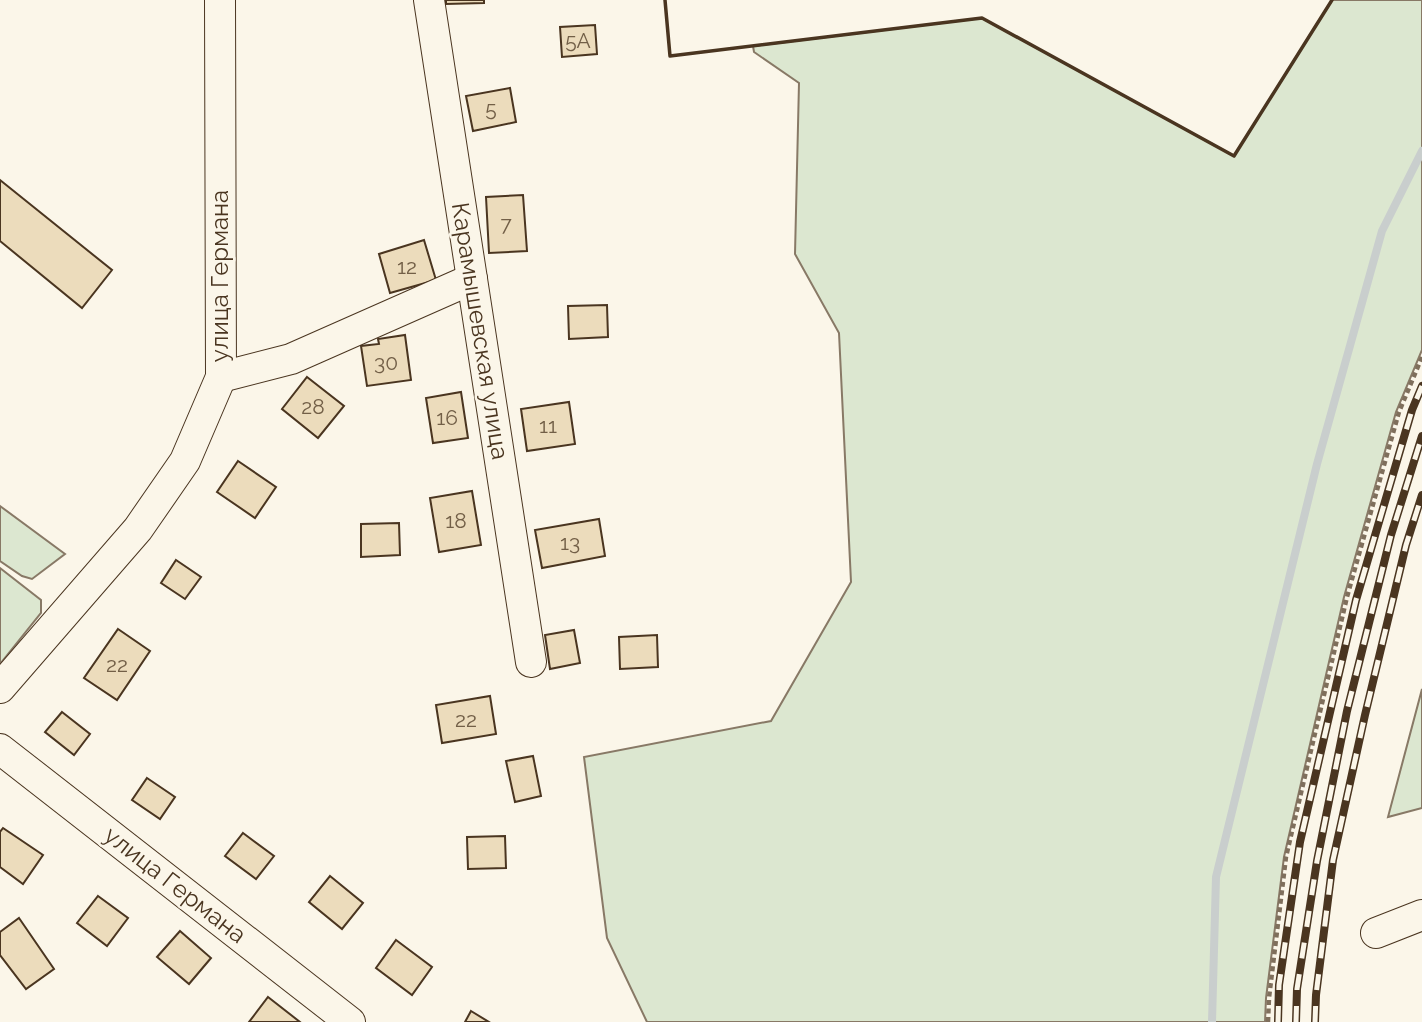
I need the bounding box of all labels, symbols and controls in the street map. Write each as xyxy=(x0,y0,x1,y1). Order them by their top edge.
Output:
house number: 5А xyxy=(565,28,591,53)
house number: 5 xyxy=(485,96,497,121)
street label: улица Германа xyxy=(205,190,234,362)
street label: Карамышевская улица xyxy=(446,200,515,462)
house number: 7 xyxy=(500,211,512,236)
house number: 12 xyxy=(397,254,417,279)
house number: 30 xyxy=(374,350,398,375)
house number: 28 xyxy=(301,394,325,419)
house number: 16 xyxy=(436,405,458,430)
house number: 11 xyxy=(539,413,557,438)
house number: 18 xyxy=(445,508,467,533)
house number: 13 xyxy=(560,530,580,555)
house number: 22 xyxy=(106,652,128,677)
house number: 22 xyxy=(455,707,477,732)
street label: улица Германа xyxy=(99,820,252,949)

